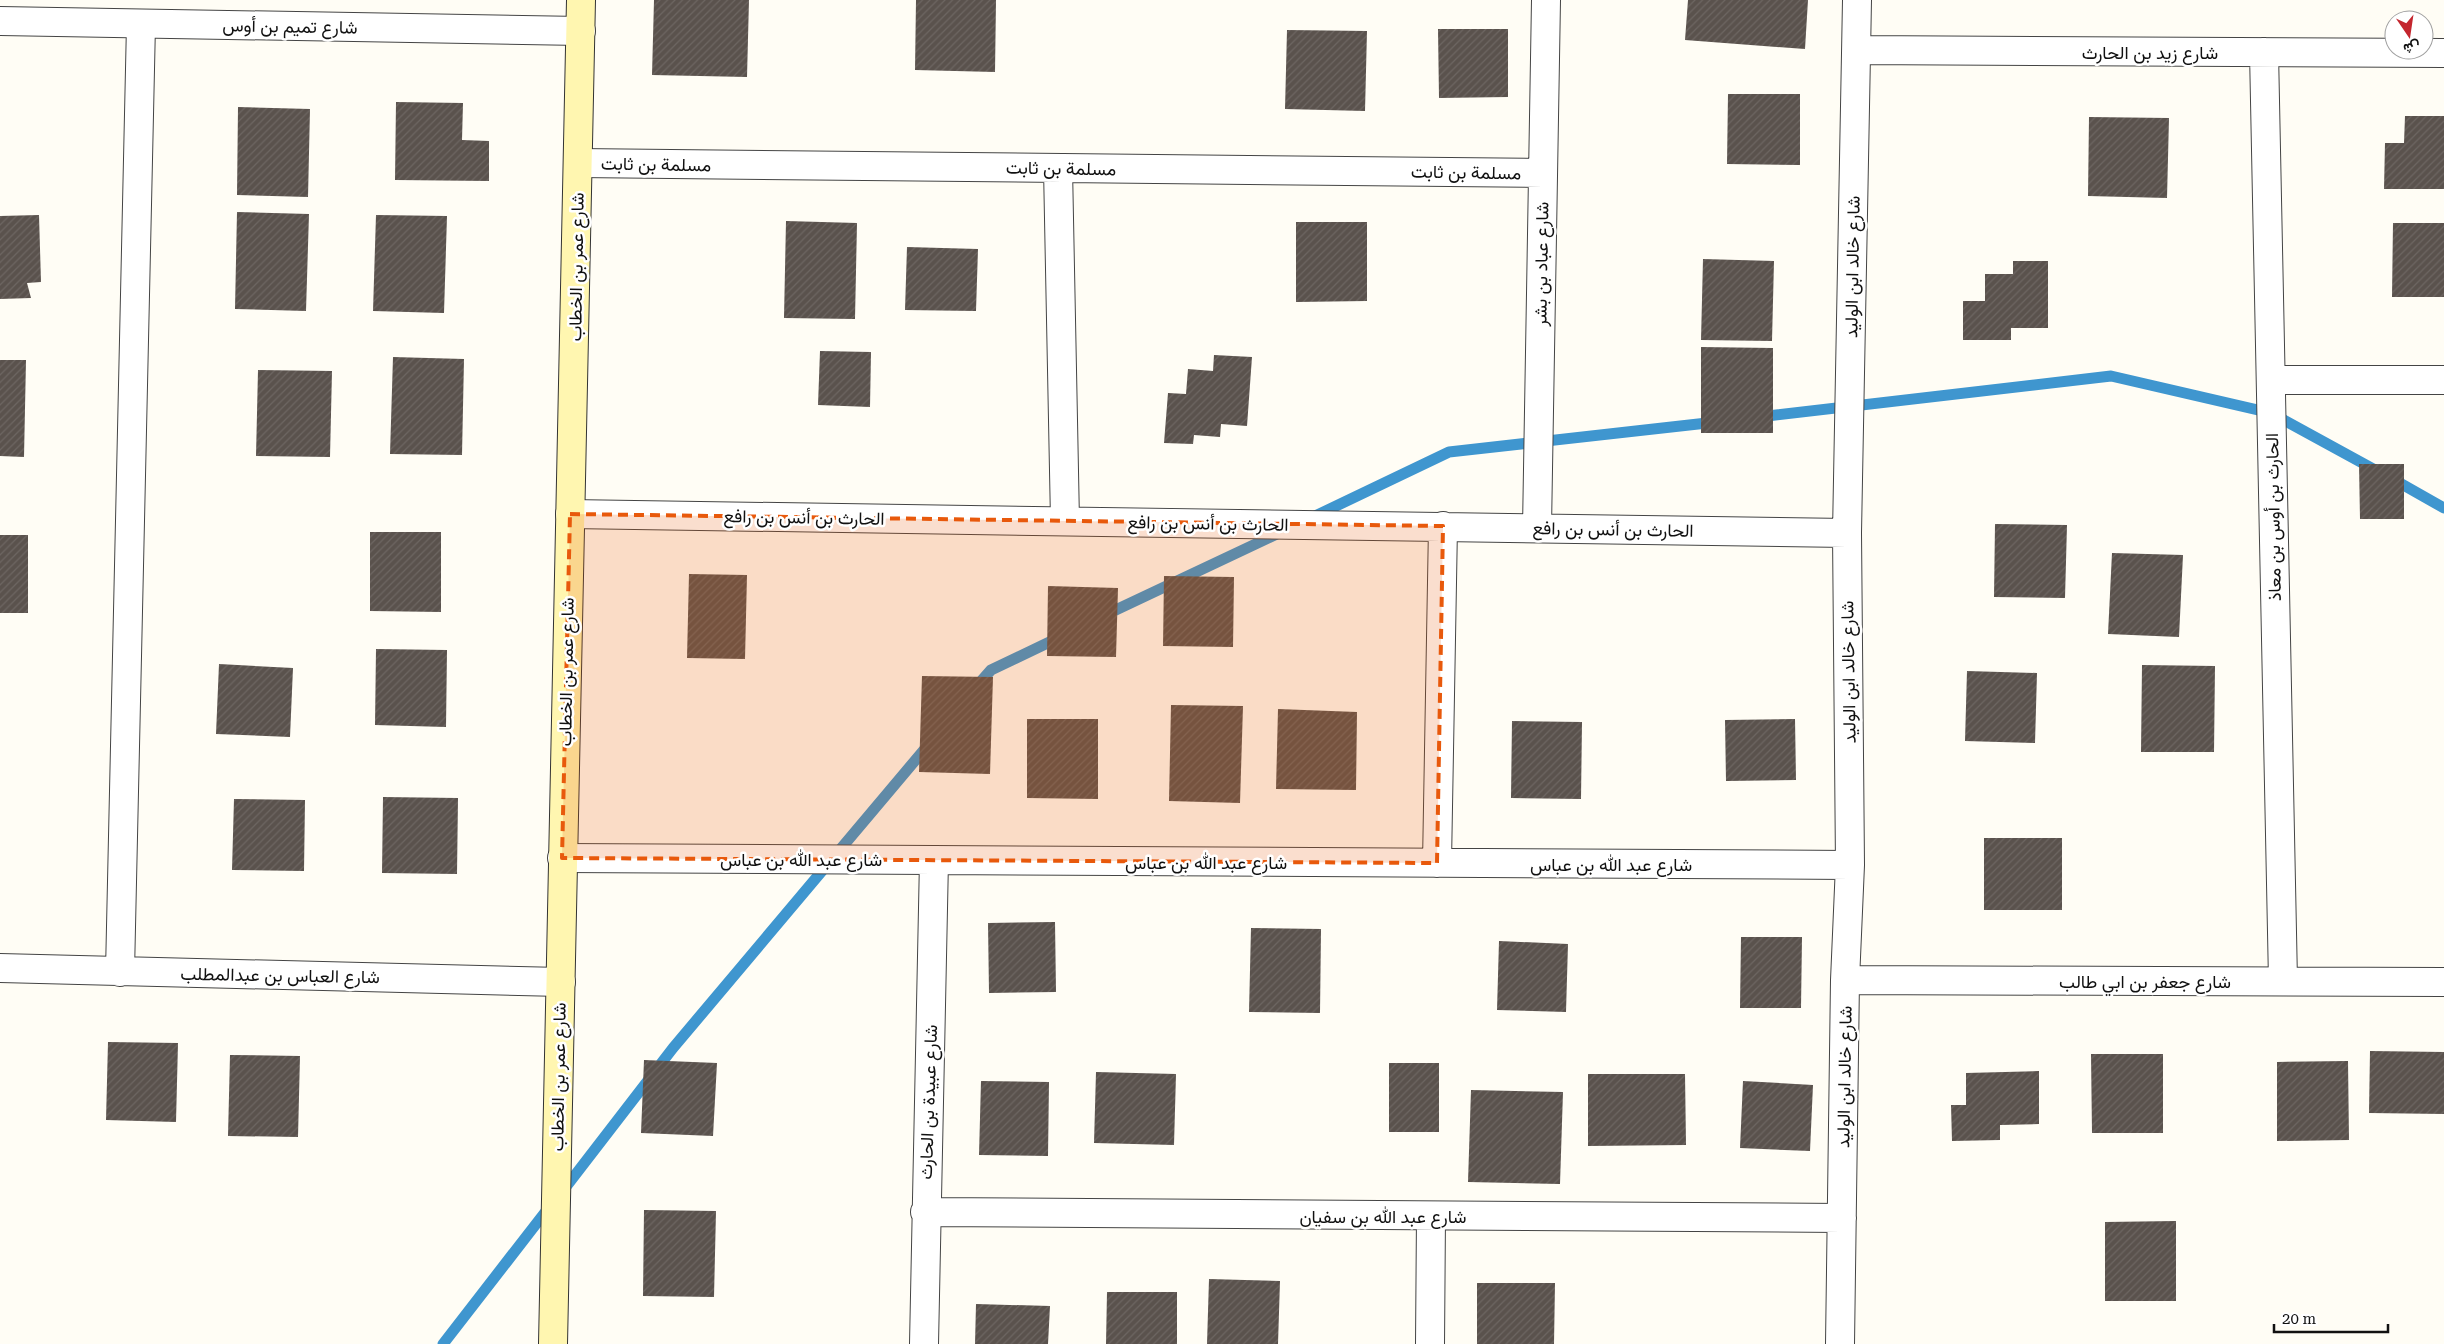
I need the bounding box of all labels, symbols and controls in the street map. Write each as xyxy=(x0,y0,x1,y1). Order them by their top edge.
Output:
north arrow xyxy=(2384,10,2434,60)
street label: شارع تميم بن أوس xyxy=(222,14,358,40)
text: ش xyxy=(2402,37,2422,57)
street label: شارع زيد بن الحارث xyxy=(2082,42,2218,65)
street label: مسلمة بن ثابت xyxy=(601,153,711,176)
street label: مسلمة بن ثابت xyxy=(1006,157,1116,180)
street label: مسلمة بن ثابت xyxy=(1411,161,1521,184)
street label: شارع عمر بن الخطاب xyxy=(564,192,590,342)
street label: شارع خالد ابن الوليد xyxy=(1840,196,1866,338)
street label: شارع عباد بن بشر xyxy=(1529,202,1555,327)
street label: الحارث بن أوس بن معاذ xyxy=(2261,433,2286,601)
street label: الحارث بن أنس بن رافع xyxy=(723,505,885,531)
street label: الحارث بن أنس بن رافع xyxy=(1127,511,1289,537)
street label: الحارث بن أنس بن رافع xyxy=(1532,517,1694,543)
street label: شارع عمر بن الخطاب xyxy=(554,597,580,747)
street label: شارع خالد ابن الوليد xyxy=(1836,601,1862,743)
street label: شارع عبد الله بن عباس xyxy=(720,849,882,872)
street label: شارع عبد الله بن عباس xyxy=(1125,852,1287,875)
street label: شارع عبد الله بن عباس xyxy=(1530,854,1692,877)
street label: شارع العباس بن عبدالمطلب xyxy=(180,963,380,989)
street label: شارع جعفر بن ابي طالب xyxy=(2059,971,2231,997)
street label: شارع عمر بن الخطاب xyxy=(546,1002,572,1152)
street label: شارع خالد ابن الوليد xyxy=(1832,1006,1858,1148)
street label: شارع عبيدة بن الحارث xyxy=(915,1024,943,1180)
street label: شارع عبد الله بن سفيان xyxy=(1299,1206,1467,1229)
scale bar xyxy=(2274,1302,2388,1334)
text: 20 m xyxy=(2282,1310,2317,1328)

